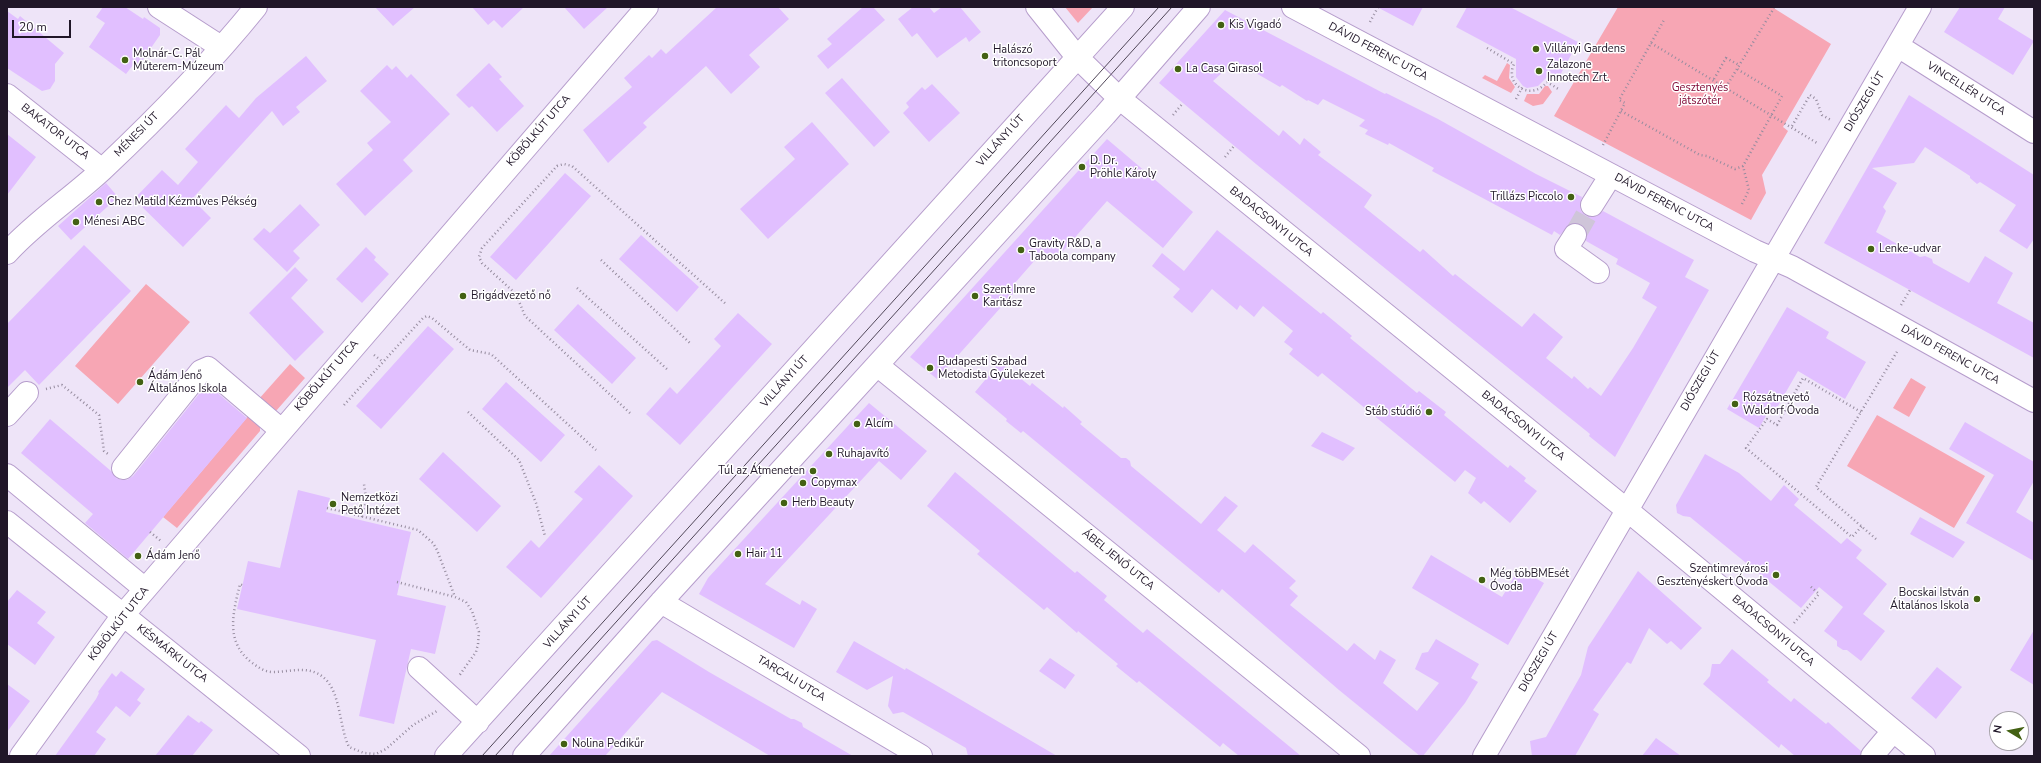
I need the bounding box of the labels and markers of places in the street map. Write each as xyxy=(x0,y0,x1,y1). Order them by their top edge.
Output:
place label: Kis Vigadó xyxy=(1229,18,1281,32)
marker: Kis Vigadó xyxy=(1216,20,1226,30)
place label: Villányi Gardens xyxy=(1544,42,1625,56)
place label: Halászó tritoncsoport xyxy=(993,43,1057,69)
marker: Villányi Gardens xyxy=(1531,44,1541,54)
place label: Molnár-C. Pál Műterem-Múzeum xyxy=(133,47,224,73)
marker: Halászó tritoncsoport xyxy=(980,51,990,61)
marker: Molnár-C. Pál Műterem-Múzeum xyxy=(120,55,130,65)
place label: Zalazone Innotech Zrt. xyxy=(1547,58,1609,84)
place label: La Casa Girasol xyxy=(1186,62,1263,76)
marker: La Casa Girasol xyxy=(1173,64,1183,74)
marker: Zalazone Innotech Zrt. xyxy=(1534,66,1544,76)
place label: D. Dr. Pröhle Károly xyxy=(1090,154,1156,180)
marker: D. Dr. Pröhle Károly xyxy=(1077,162,1087,172)
place label: Trillázs Piccolo xyxy=(1490,190,1563,204)
marker: Trillázs Piccolo xyxy=(1566,192,1576,202)
place label: Chez Matild Kézműves Pékség xyxy=(107,195,257,209)
marker: Chez Matild Kézműves Pékség xyxy=(94,197,104,207)
place label: Ménesi ABC xyxy=(84,215,145,229)
marker: Ménesi ABC xyxy=(71,217,81,227)
place label: Gravity R&D, a Taboola company xyxy=(1029,237,1116,263)
place label: Lenke-udvar xyxy=(1879,242,1941,256)
marker: Lenke-udvar xyxy=(1866,244,1876,254)
marker: Gravity R&D, a Taboola company xyxy=(1016,245,1026,255)
place label: Szent Imre Karitász xyxy=(983,283,1035,309)
place label: Brigádvezető nő xyxy=(471,289,551,303)
marker: Brigádvezető nő xyxy=(458,291,468,301)
marker: Szent Imre Karitász xyxy=(970,291,980,301)
place label: Budapesti Szabad Metodista Gyülekezet xyxy=(938,355,1045,381)
marker: Budapesti Szabad Metodista Gyülekezet xyxy=(925,363,935,373)
place label: Ádám Jenő Általános Iskola xyxy=(148,369,227,395)
marker: Ádám Jenő Általános Iskola xyxy=(135,377,145,387)
place label: Rózsátnevető Waldorf Óvoda xyxy=(1743,391,1819,417)
marker: Rózsátnevető Waldorf Óvoda xyxy=(1730,399,1740,409)
place label: Stáb stúdió xyxy=(1365,405,1421,419)
marker: Stáb stúdió xyxy=(1424,407,1434,417)
place label: Alcím xyxy=(865,417,893,431)
marker: Alcím xyxy=(852,419,862,429)
place label: Ruhajavító xyxy=(837,447,889,461)
marker: Ruhajavító xyxy=(824,449,834,459)
place label: Túl az Átmeneten xyxy=(718,464,805,478)
marker: Túl az Átmeneten xyxy=(808,466,818,476)
place label: Copymax xyxy=(811,476,857,490)
marker: Copymax xyxy=(798,478,808,488)
place label: Nemzetközi Pető Intézet xyxy=(341,491,400,517)
place label: Herb Beauty xyxy=(792,496,854,510)
marker: Herb Beauty xyxy=(779,498,789,508)
marker: Nemzetközi Pető Intézet xyxy=(328,499,338,509)
place label: Hair 11 xyxy=(746,547,783,561)
place label: Ádám Jenő xyxy=(146,549,200,563)
marker: Hair 11 xyxy=(733,549,743,559)
marker: Ádám Jenő xyxy=(133,551,143,561)
place label: Szentimrevárosi Gesztenyéskert Óvoda xyxy=(1657,562,1768,588)
place label: Még töbBMEsét Óvoda xyxy=(1490,567,1569,593)
marker: Szentimrevárosi Gesztenyéskert Óvoda xyxy=(1771,570,1781,580)
marker: Még töbBMEsét Óvoda xyxy=(1477,575,1487,585)
place label: Bocskai István Általános Iskola xyxy=(1890,586,1969,612)
marker: Bocskai István Általános Iskola xyxy=(1972,594,1982,604)
place label: Nolina Pedikűr xyxy=(572,737,644,751)
marker: Nolina Pedikűr xyxy=(559,739,569,749)

